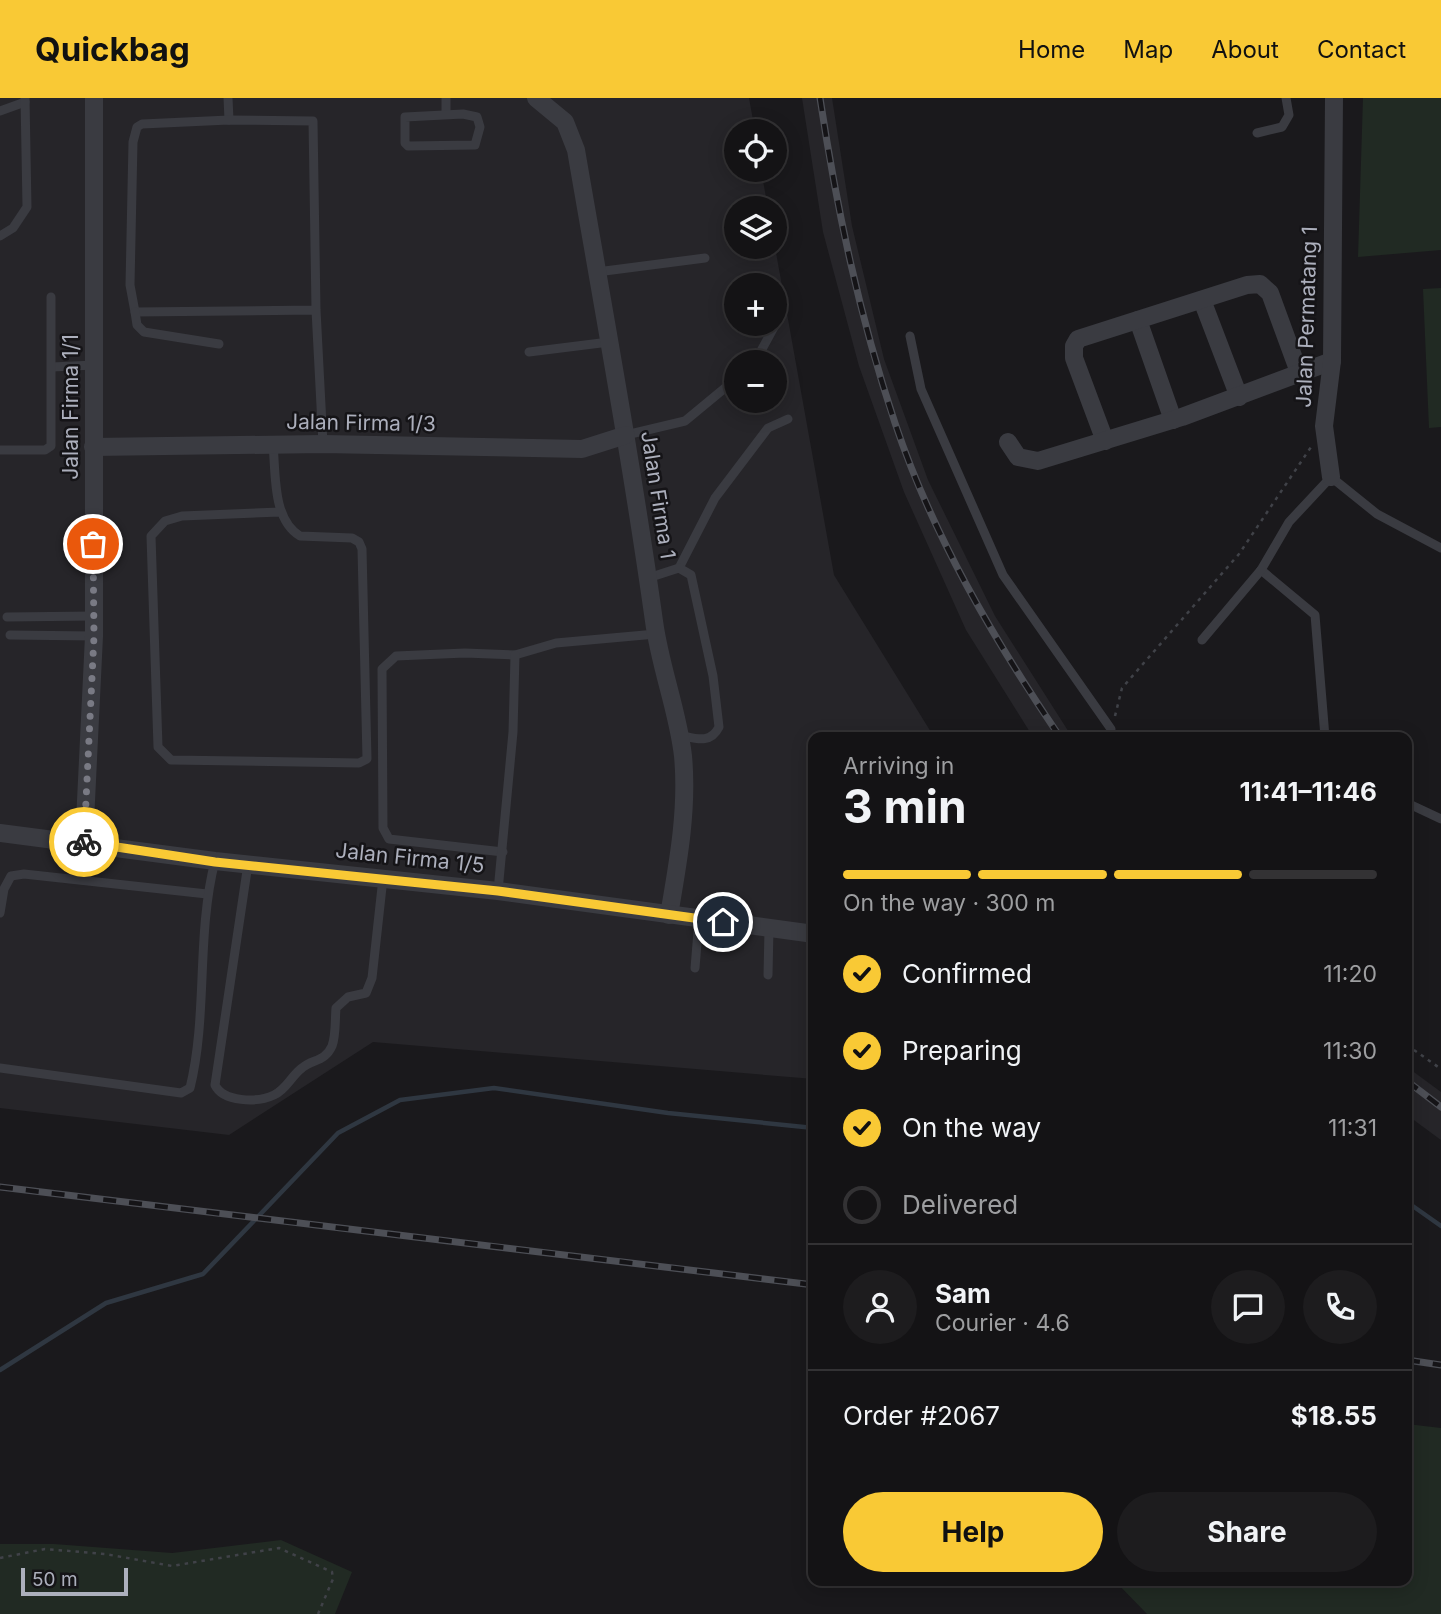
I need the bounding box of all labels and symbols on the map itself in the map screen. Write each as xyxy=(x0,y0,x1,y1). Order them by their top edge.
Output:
street label: Jalan Permatang 1 xyxy=(1291,226,1322,408)
street label: Jalan Firma 1/1 xyxy=(58,334,83,480)
street label: Jalan Firma 1/3 xyxy=(286,409,436,436)
street label: Jalan Firma 1 xyxy=(636,429,681,561)
pin xyxy=(63,514,123,574)
courier xyxy=(49,807,119,877)
street label: Jalan Firma 1/5 xyxy=(334,837,486,878)
pin xyxy=(693,892,753,952)
scale bar xyxy=(21,1565,128,1597)

